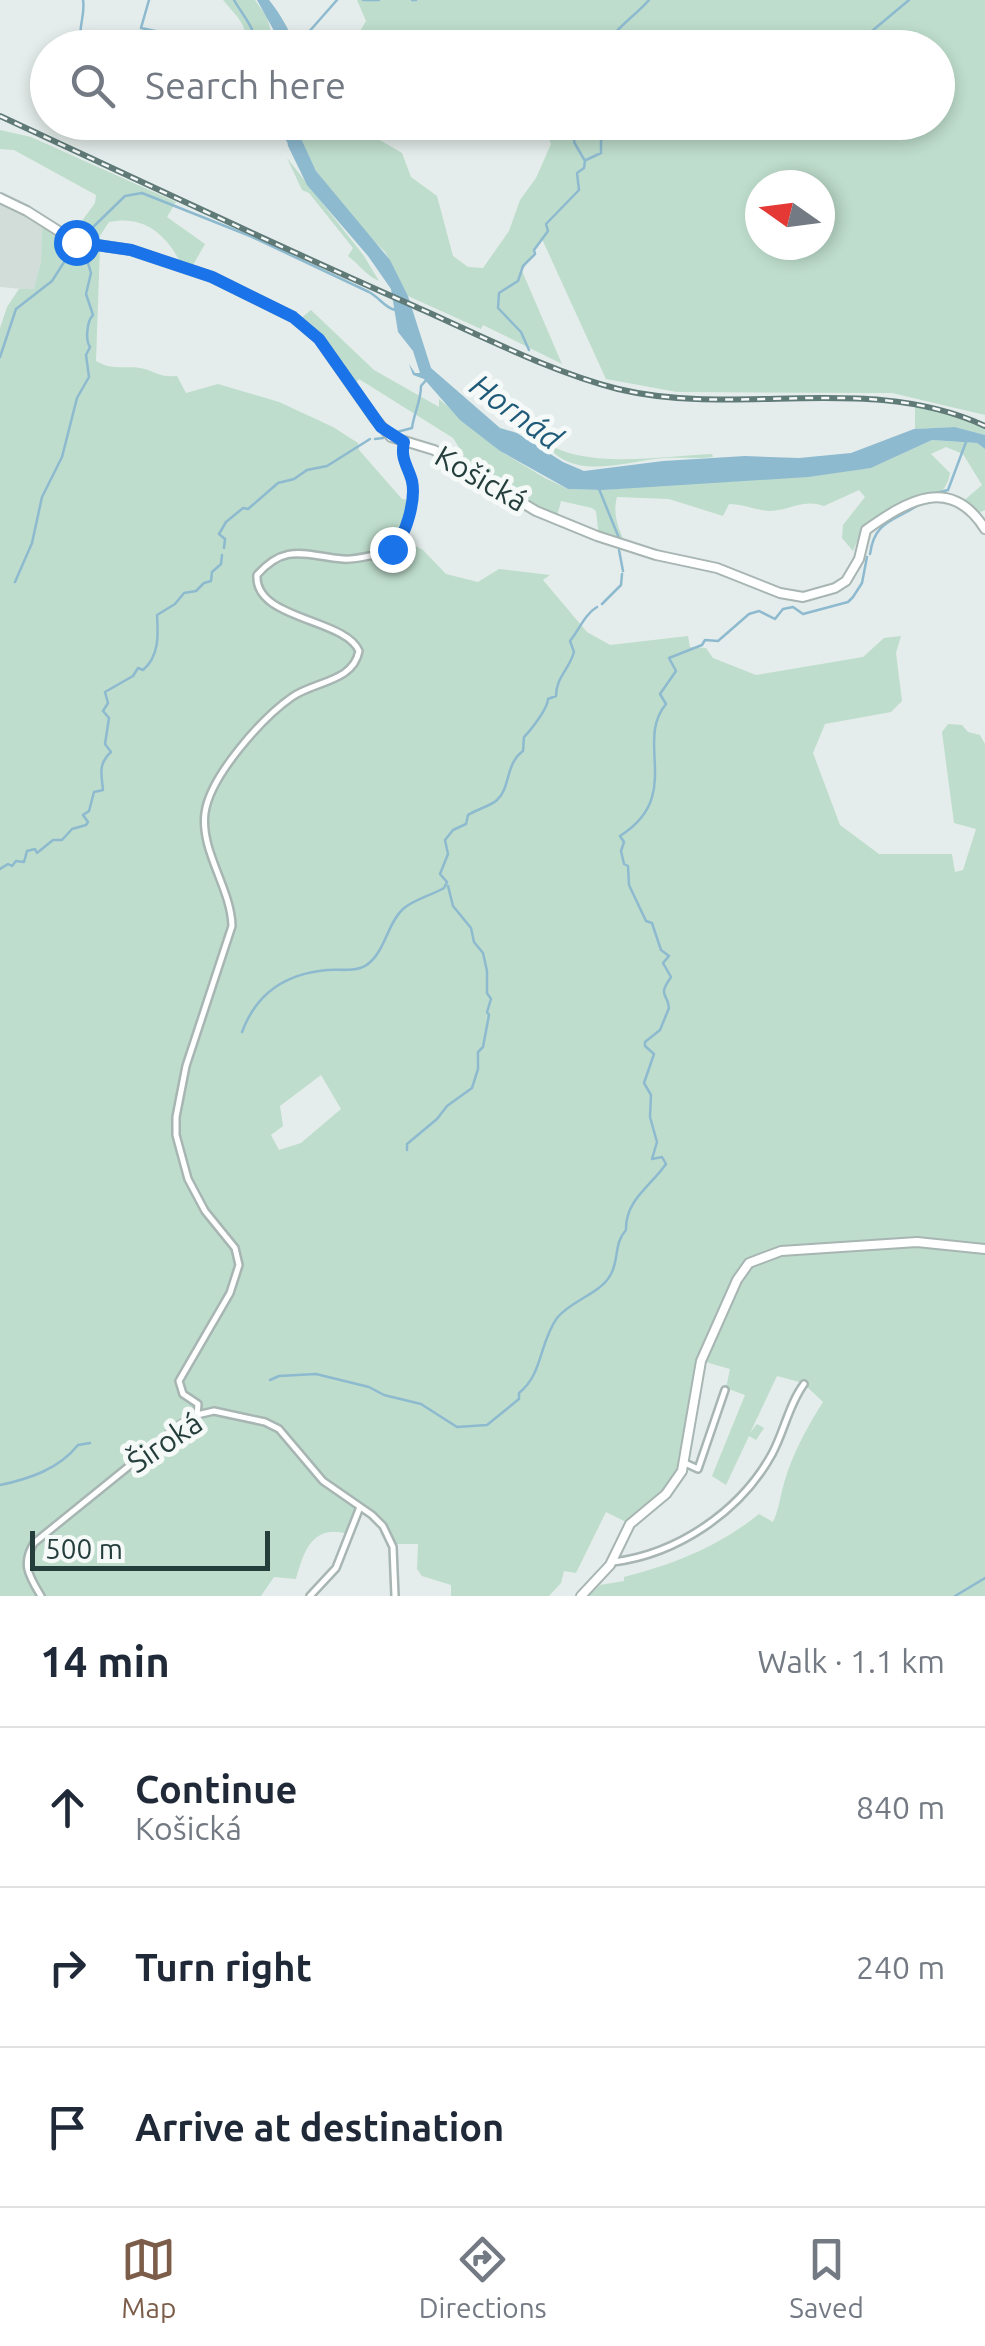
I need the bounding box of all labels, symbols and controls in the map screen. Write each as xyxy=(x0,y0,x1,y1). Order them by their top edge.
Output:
search box xyxy=(30,30,955,140)
icon: search xyxy=(65,58,120,113)
text: Search here xyxy=(145,64,346,106)
north arrow xyxy=(745,170,835,260)
route start xyxy=(54,220,100,266)
water label: Hornád xyxy=(464,366,570,457)
street label: Košická xyxy=(430,438,533,518)
route end xyxy=(370,527,416,573)
street label: Široká xyxy=(121,1405,208,1479)
scale bar xyxy=(30,1526,270,1570)
text: 500 m xyxy=(45,1533,123,1564)
text: 14 min xyxy=(40,1638,170,1685)
text: Walk · 1.1 km xyxy=(757,1643,945,1679)
text: Continue xyxy=(135,1768,297,1810)
icon: ahead xyxy=(40,1780,95,1835)
text: 840 m xyxy=(856,1789,945,1825)
text: Košická xyxy=(135,1810,242,1846)
icon: right xyxy=(40,1940,95,1995)
text: Turn right xyxy=(135,1946,312,1988)
text: 240 m xyxy=(856,1949,945,1985)
icon: arrive xyxy=(40,2100,95,2155)
text: Arrive at destination xyxy=(135,2106,504,2148)
tab: Map xyxy=(121,2232,176,2323)
tab: Directions xyxy=(419,2232,547,2323)
tab: Saved xyxy=(789,2232,864,2323)

